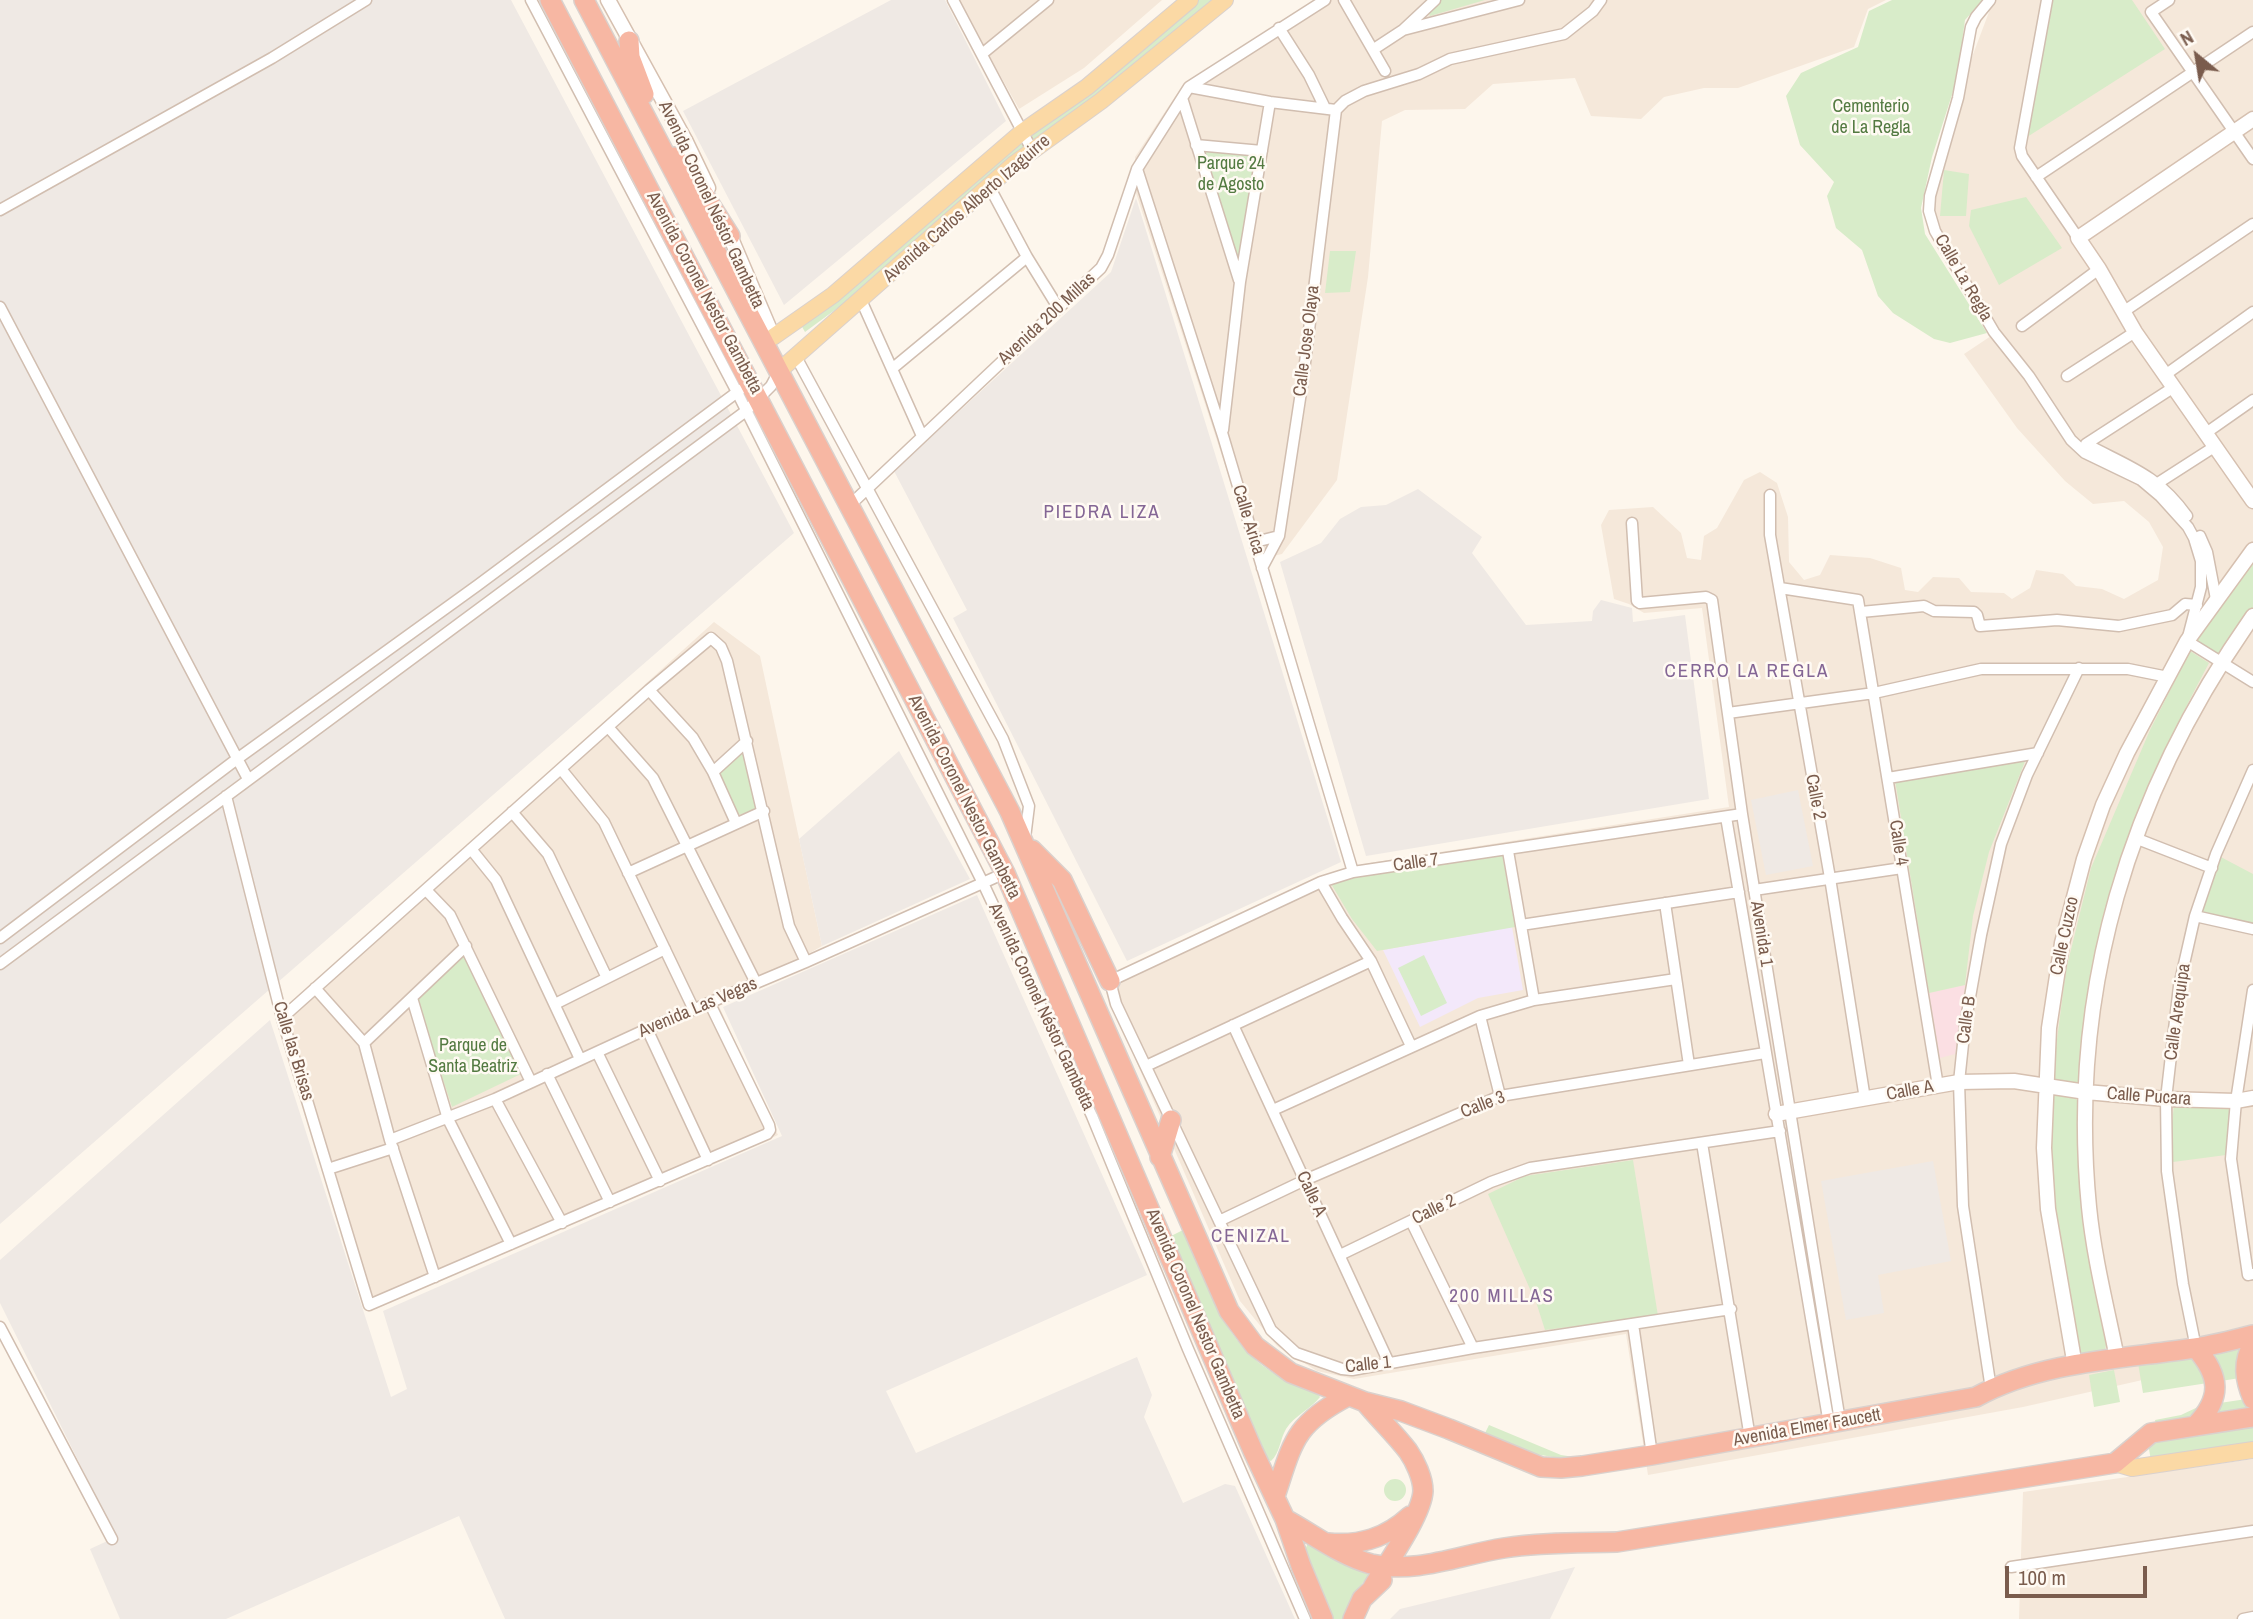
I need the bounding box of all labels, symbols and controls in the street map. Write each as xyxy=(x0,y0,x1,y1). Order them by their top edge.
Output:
north arrow xyxy=(2162,21,2232,91)
text: N xyxy=(2175,24,2198,52)
park label: Cementerio de La Regla xyxy=(1831,96,1911,138)
street label: Avenida Coronel Néstor Gambetta xyxy=(653,98,769,312)
street label: Avenida Carlos Alberto Izaguirre xyxy=(879,131,1055,287)
park label: Parque 24 de Agosto xyxy=(1197,153,1265,196)
street label: Avenida Coronel Nestor Gambetta xyxy=(641,188,767,398)
street label: Calle La Regla xyxy=(1929,231,1997,325)
street label: Avenida 200 Millas xyxy=(994,268,1100,370)
street label: Calle Jose Olaya xyxy=(1289,284,1325,398)
street label: Calle Arica xyxy=(1227,482,1269,558)
district label: PIEDRA LIZA xyxy=(1045,502,1159,524)
district label: CERRO LA REGLA xyxy=(1666,661,1828,683)
street label: Avenida Coronel Nestor Gambetta xyxy=(903,691,1025,903)
street label: Calle 2 xyxy=(1800,772,1830,822)
street label: Calle 4 xyxy=(1884,819,1912,867)
street label: Calle 7 xyxy=(1392,849,1440,877)
street label: Calle Cuzco xyxy=(2046,895,2084,977)
street label: Avenida Coronel Néstor Gambetta xyxy=(983,900,1099,1114)
street label: Avenida 1 xyxy=(1745,900,1777,968)
street label: Calle Arequipa xyxy=(2161,962,2195,1062)
street label: Avenida Las Vegas xyxy=(635,973,761,1043)
street label: Calle B xyxy=(1953,995,1981,1045)
street label: Calle las Brisas xyxy=(268,999,318,1103)
park label: Parque de Santa Beatriz xyxy=(428,1035,518,1078)
street label: Calle A xyxy=(1885,1076,1935,1106)
street label: Calle Pucara xyxy=(2106,1083,2192,1111)
street label: Calle 3 xyxy=(1458,1087,1508,1123)
street label: Calle A xyxy=(1291,1168,1331,1220)
street label: Calle 2 xyxy=(1409,1190,1459,1230)
street label: Avenida Coronel Nestor Gambetta xyxy=(1141,1206,1249,1422)
district label: CENIZAL xyxy=(1212,1226,1290,1248)
district label: 200 MILLAS xyxy=(1450,1286,1554,1308)
street label: Calle 1 xyxy=(1344,1352,1392,1378)
street label: Avenida Elmer Faucett xyxy=(1732,1404,1882,1452)
scale bar xyxy=(2008,1552,2150,1596)
text: 100 m xyxy=(2018,1563,2066,1592)

